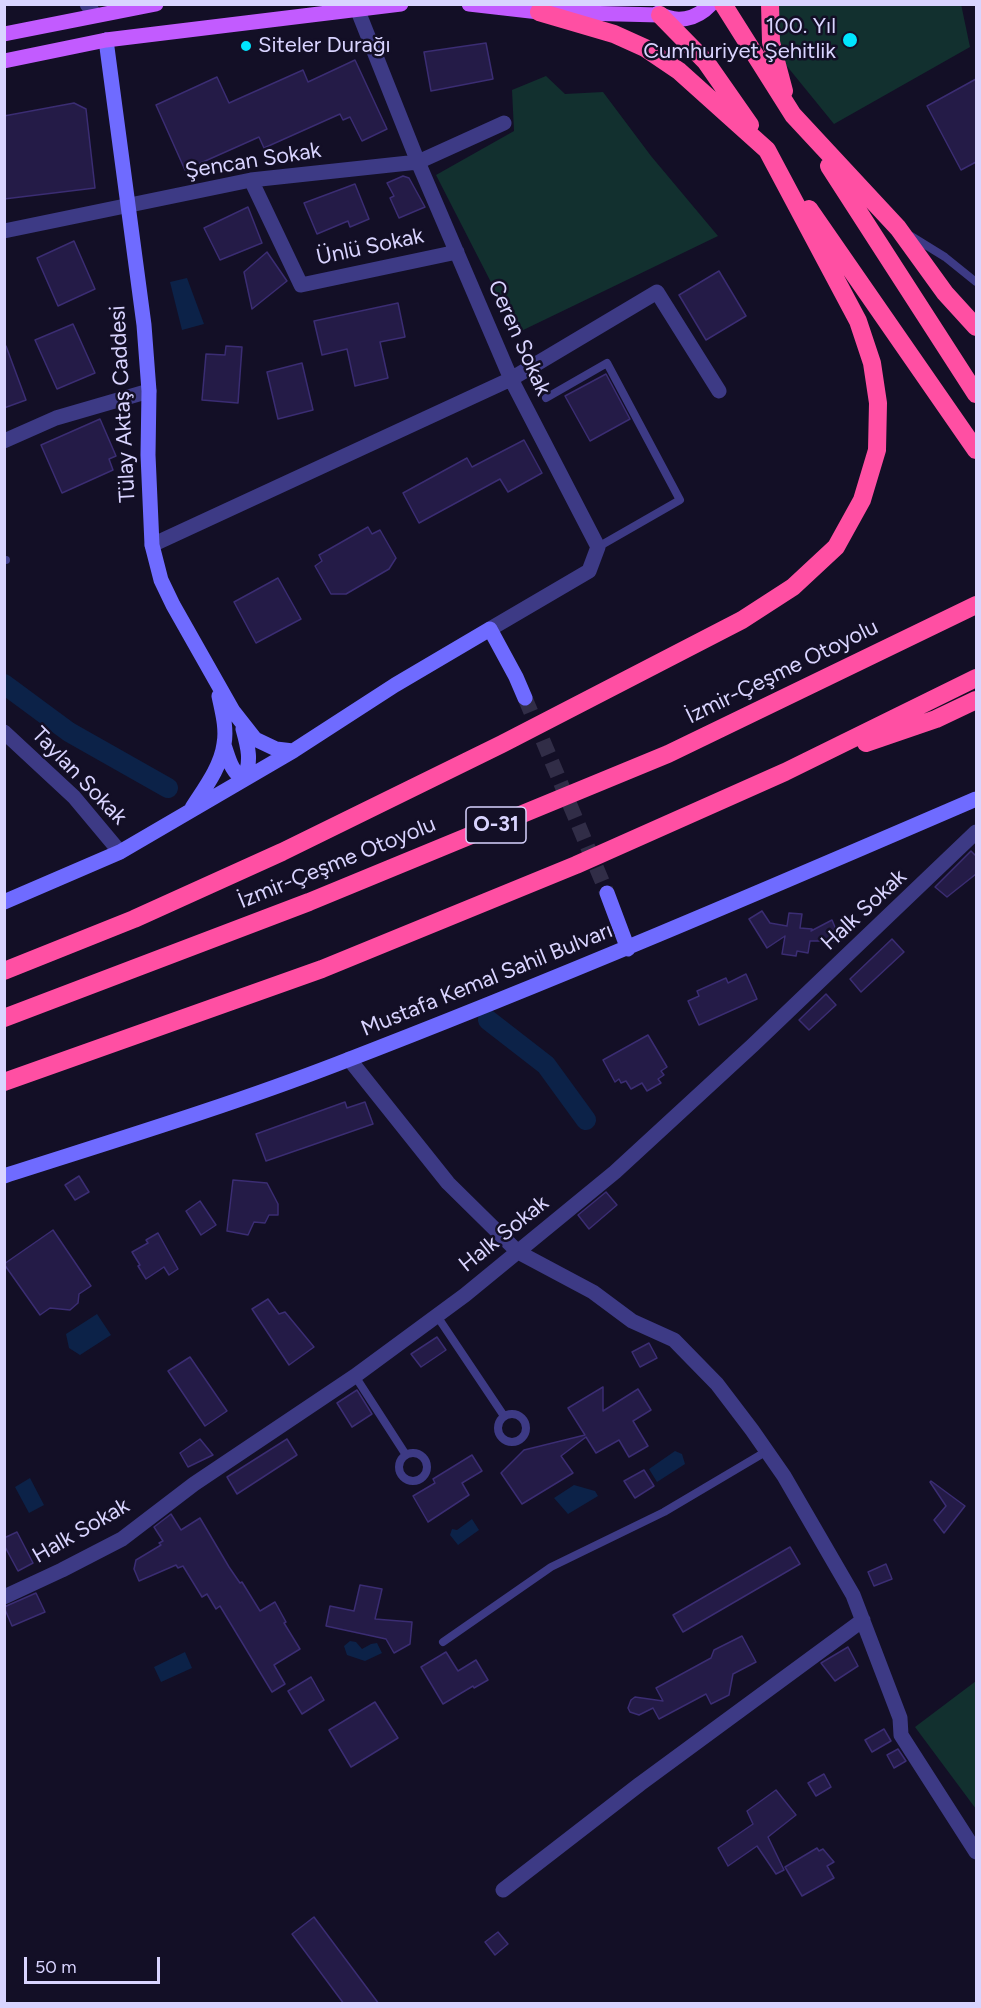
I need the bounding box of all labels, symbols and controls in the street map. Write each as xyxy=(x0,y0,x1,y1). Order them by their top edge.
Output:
place label: 100. Yıl Cumhuriyet Şehitlik xyxy=(643,14,836,66)
marker: 100. Yıl Cumhuriyet Şehitlik xyxy=(841,31,859,49)
place label: Siteler Durağı xyxy=(258,33,391,59)
marker: Siteler Durağı xyxy=(239,39,253,53)
street label: Şencan Sokak xyxy=(183,137,323,185)
street label: Ünlü Sokak xyxy=(314,223,426,271)
street label: Ceren Sokak xyxy=(482,276,556,400)
street label: Tülay Aktaş Caddesi xyxy=(105,305,141,503)
street label: İzmir-Çeşme Otoyolu xyxy=(682,614,882,730)
street label: Taylan Sokak xyxy=(26,722,132,830)
road number: O-31 xyxy=(466,807,526,843)
street label: İzmir-Çeşme Otoyolu xyxy=(234,811,440,915)
street label: Halk Sokak xyxy=(816,864,912,956)
street label: Mustafa Kemal Sahil Bulvarı xyxy=(358,917,616,1043)
street label: Halk Sokak xyxy=(454,1190,554,1278)
street label: Halk Sokak xyxy=(28,1493,134,1569)
scale bar xyxy=(27,1945,164,1983)
text: 50 m xyxy=(35,1956,77,1978)

